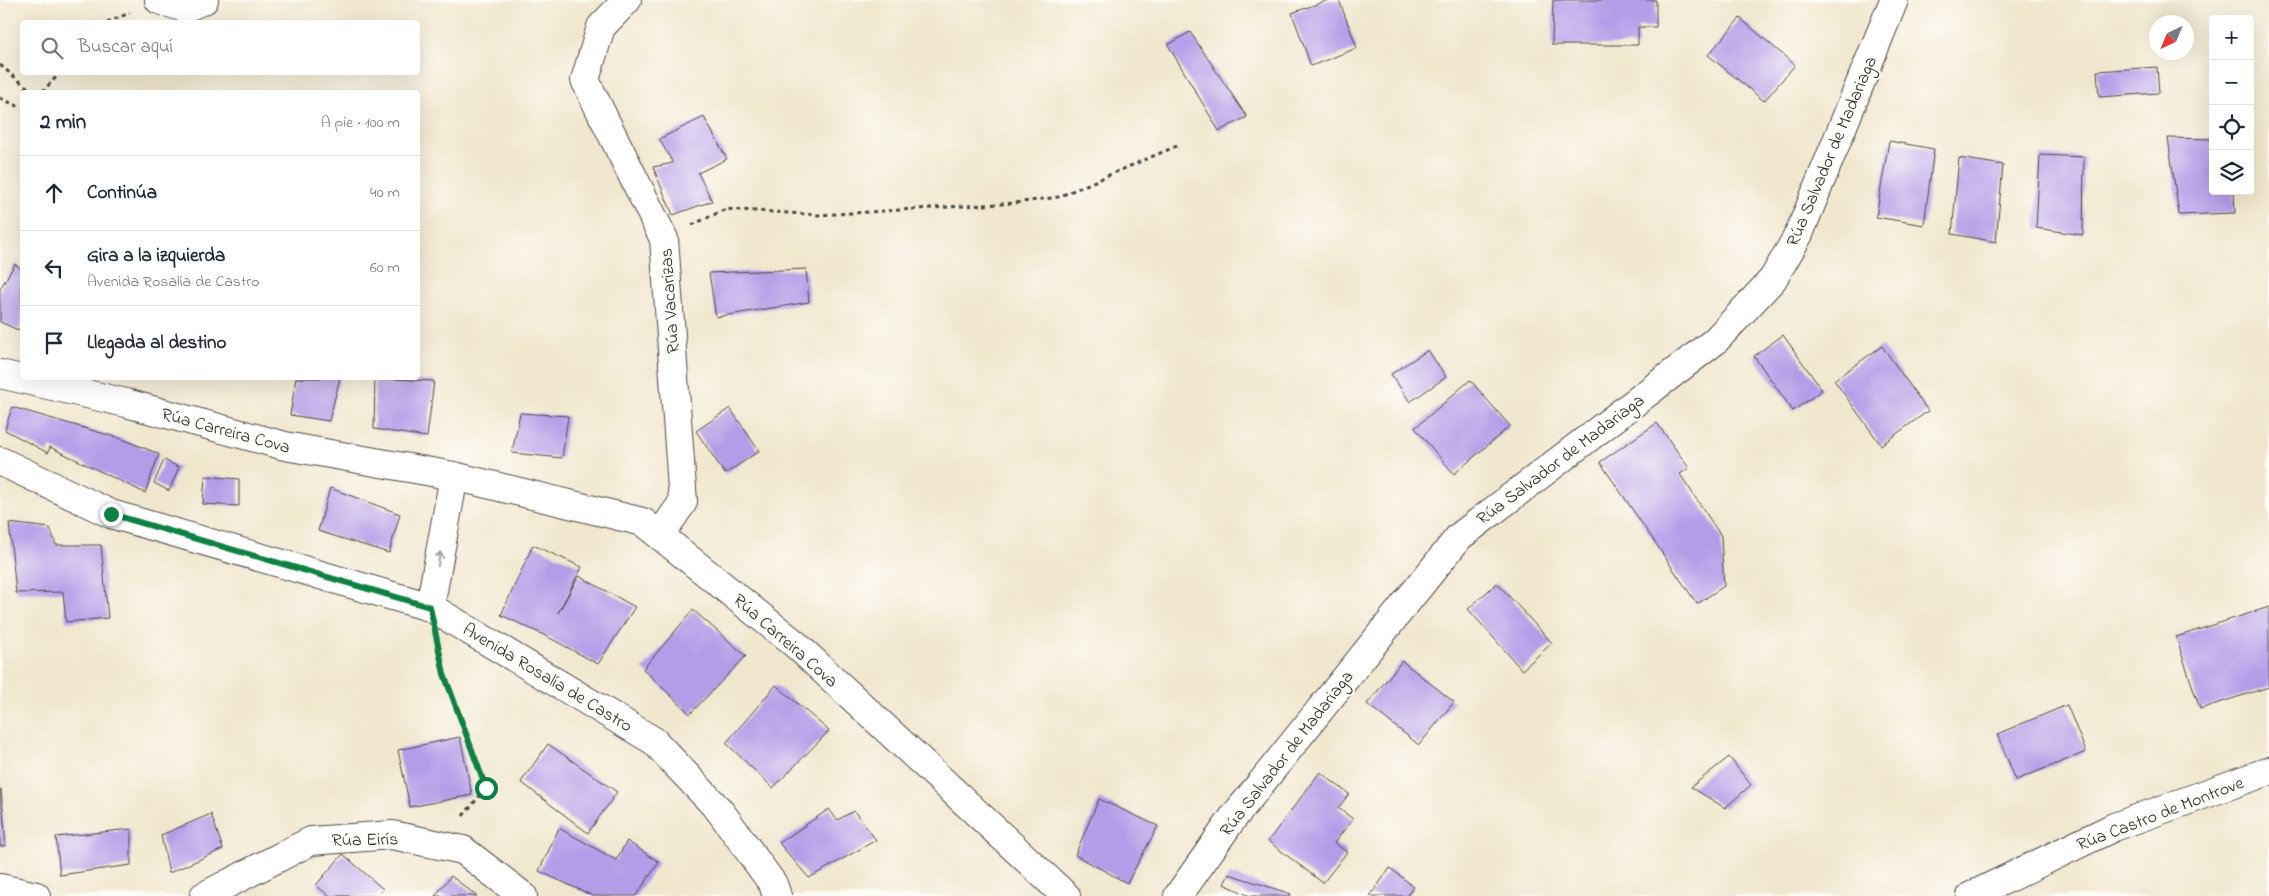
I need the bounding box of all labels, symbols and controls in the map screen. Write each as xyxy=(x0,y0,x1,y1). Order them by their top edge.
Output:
north arrow xyxy=(2149,15,2194,60)
map controls xyxy=(2209,15,2254,195)
button: + xyxy=(2209,15,2254,60)
search box xyxy=(20,20,420,75)
icon: search xyxy=(38,34,66,62)
text: Buscar aquí xyxy=(78,34,173,61)
street label: Rúa Salvador de Madariaga xyxy=(1781,53,1886,251)
button: − xyxy=(2209,60,2254,105)
button: locate xyxy=(2209,105,2254,150)
text: 2 min xyxy=(40,108,86,138)
text: A pie · 100 m xyxy=(321,111,400,135)
button: layers xyxy=(2209,150,2254,195)
icon: ahead xyxy=(40,179,68,207)
text: Continúa xyxy=(87,180,157,207)
text: 40 m xyxy=(370,181,400,205)
text: Gira a la izquierda xyxy=(87,243,225,270)
street label: Rúa Vacarizas xyxy=(654,247,688,354)
icon: left xyxy=(40,254,68,282)
text: 60 m xyxy=(370,256,400,280)
text: Avenida Rosalía de Castro xyxy=(87,270,260,294)
icon: arrive xyxy=(40,329,68,357)
text: Llegada al destino xyxy=(87,330,226,357)
street label: Rúa Salvador de Madariaga xyxy=(1472,389,1651,533)
street label: Rúa Carreira Cova xyxy=(158,402,293,462)
route end xyxy=(100,503,123,526)
one-way arrow xyxy=(435,551,444,567)
street label: Rúa Carreira Cova xyxy=(726,588,843,695)
street label: Avenida Rosalía de Castro xyxy=(457,618,637,740)
street label: Rúa Salvador de Madariaga xyxy=(1214,666,1362,843)
street label: Rúa Castro de Montrove xyxy=(2073,771,2249,859)
route start xyxy=(475,777,498,800)
street label: Rúa Eirís xyxy=(332,827,399,855)

